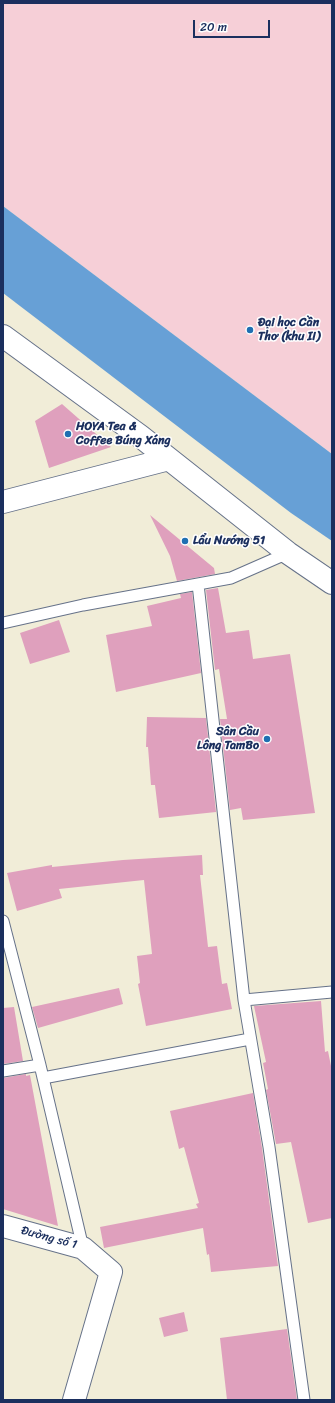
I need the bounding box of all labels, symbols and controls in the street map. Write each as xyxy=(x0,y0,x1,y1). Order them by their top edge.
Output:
scale bar xyxy=(195,12,272,38)
text: 20 m xyxy=(200,16,227,38)
place label: Đại học Cần Thơ (khu II) xyxy=(258,316,320,344)
marker: Đại học Cần Thơ (khu II) xyxy=(245,325,255,335)
place label: HOYA Tea & Coffee Búng Xáng xyxy=(76,420,170,448)
marker: HOYA Tea & Coffee Búng Xáng xyxy=(63,429,73,439)
place label: Lẩu Nướng 51 xyxy=(193,534,265,548)
marker: Lẩu Nướng 51 xyxy=(180,536,190,546)
place label: Sân Cầu Lông TamBo xyxy=(197,725,259,753)
marker: Sân Cầu Lông TamBo xyxy=(262,734,272,744)
street label: Đường số 1 xyxy=(19,1224,79,1252)

